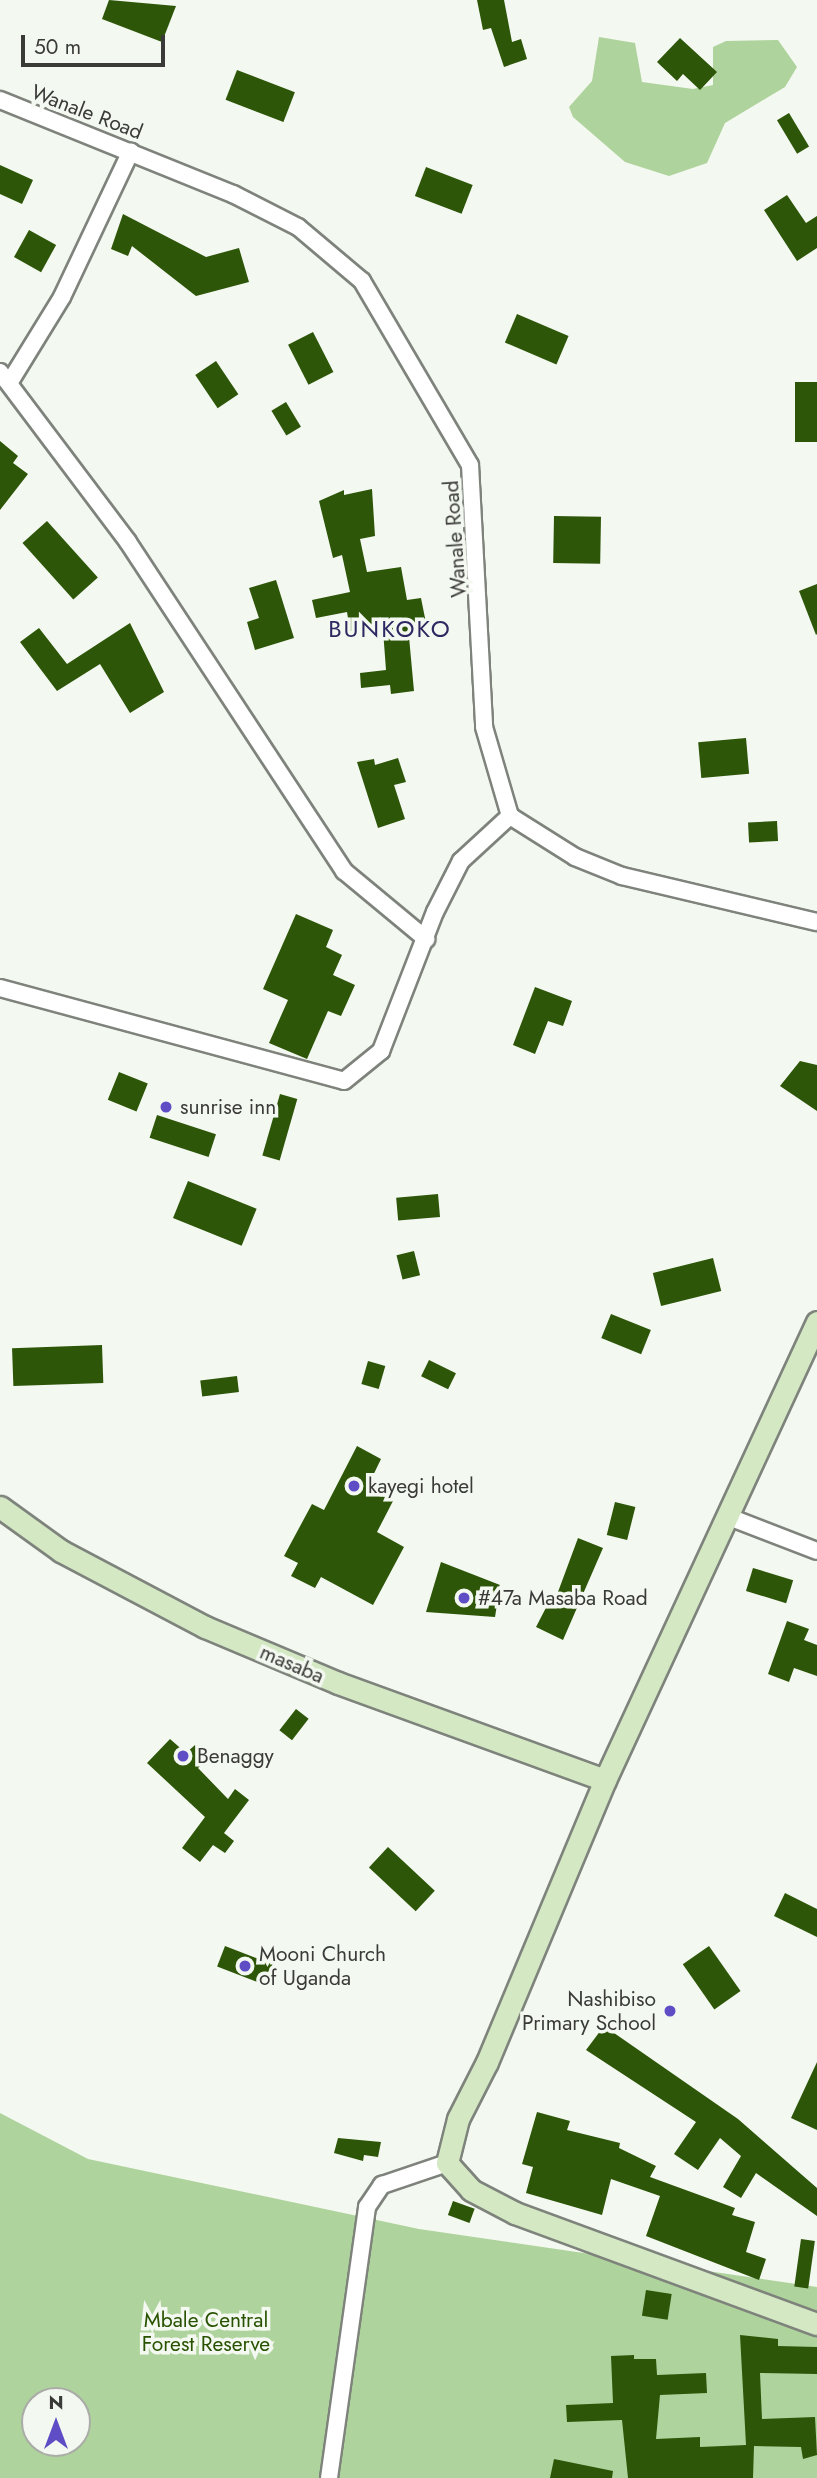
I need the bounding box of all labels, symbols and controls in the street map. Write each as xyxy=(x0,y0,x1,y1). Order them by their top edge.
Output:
scale bar xyxy=(24,21,168,65)
text: 50 m xyxy=(34,32,81,62)
street label: Wanale Road xyxy=(28,79,146,145)
street label: Wanale Road xyxy=(438,480,472,598)
district label: BUNKOKO xyxy=(329,615,451,643)
place label: sunrise inn xyxy=(180,1094,276,1120)
marker: sunrise inn xyxy=(158,1099,174,1115)
place label: kayegi hotel xyxy=(368,1473,474,1499)
marker: kayegi hotel xyxy=(346,1478,362,1494)
place label: #47a Masaba Road xyxy=(478,1585,648,1611)
marker: #47a Masaba Road xyxy=(456,1590,472,1606)
street label: masaba xyxy=(256,1639,328,1689)
place label: Benaggy xyxy=(197,1743,274,1769)
marker: Benaggy xyxy=(175,1748,191,1764)
place label: Mooni Church of Uganda xyxy=(259,1941,386,1991)
marker: Mooni Church of Uganda xyxy=(237,1958,253,1974)
place label: Nashibiso Primary School xyxy=(522,1986,656,2036)
marker: Nashibiso Primary School xyxy=(662,2003,678,2019)
park label: Mbale Central Forest Reserve xyxy=(142,2307,270,2357)
north arrow xyxy=(21,2387,91,2457)
text: N xyxy=(48,2389,64,2416)

